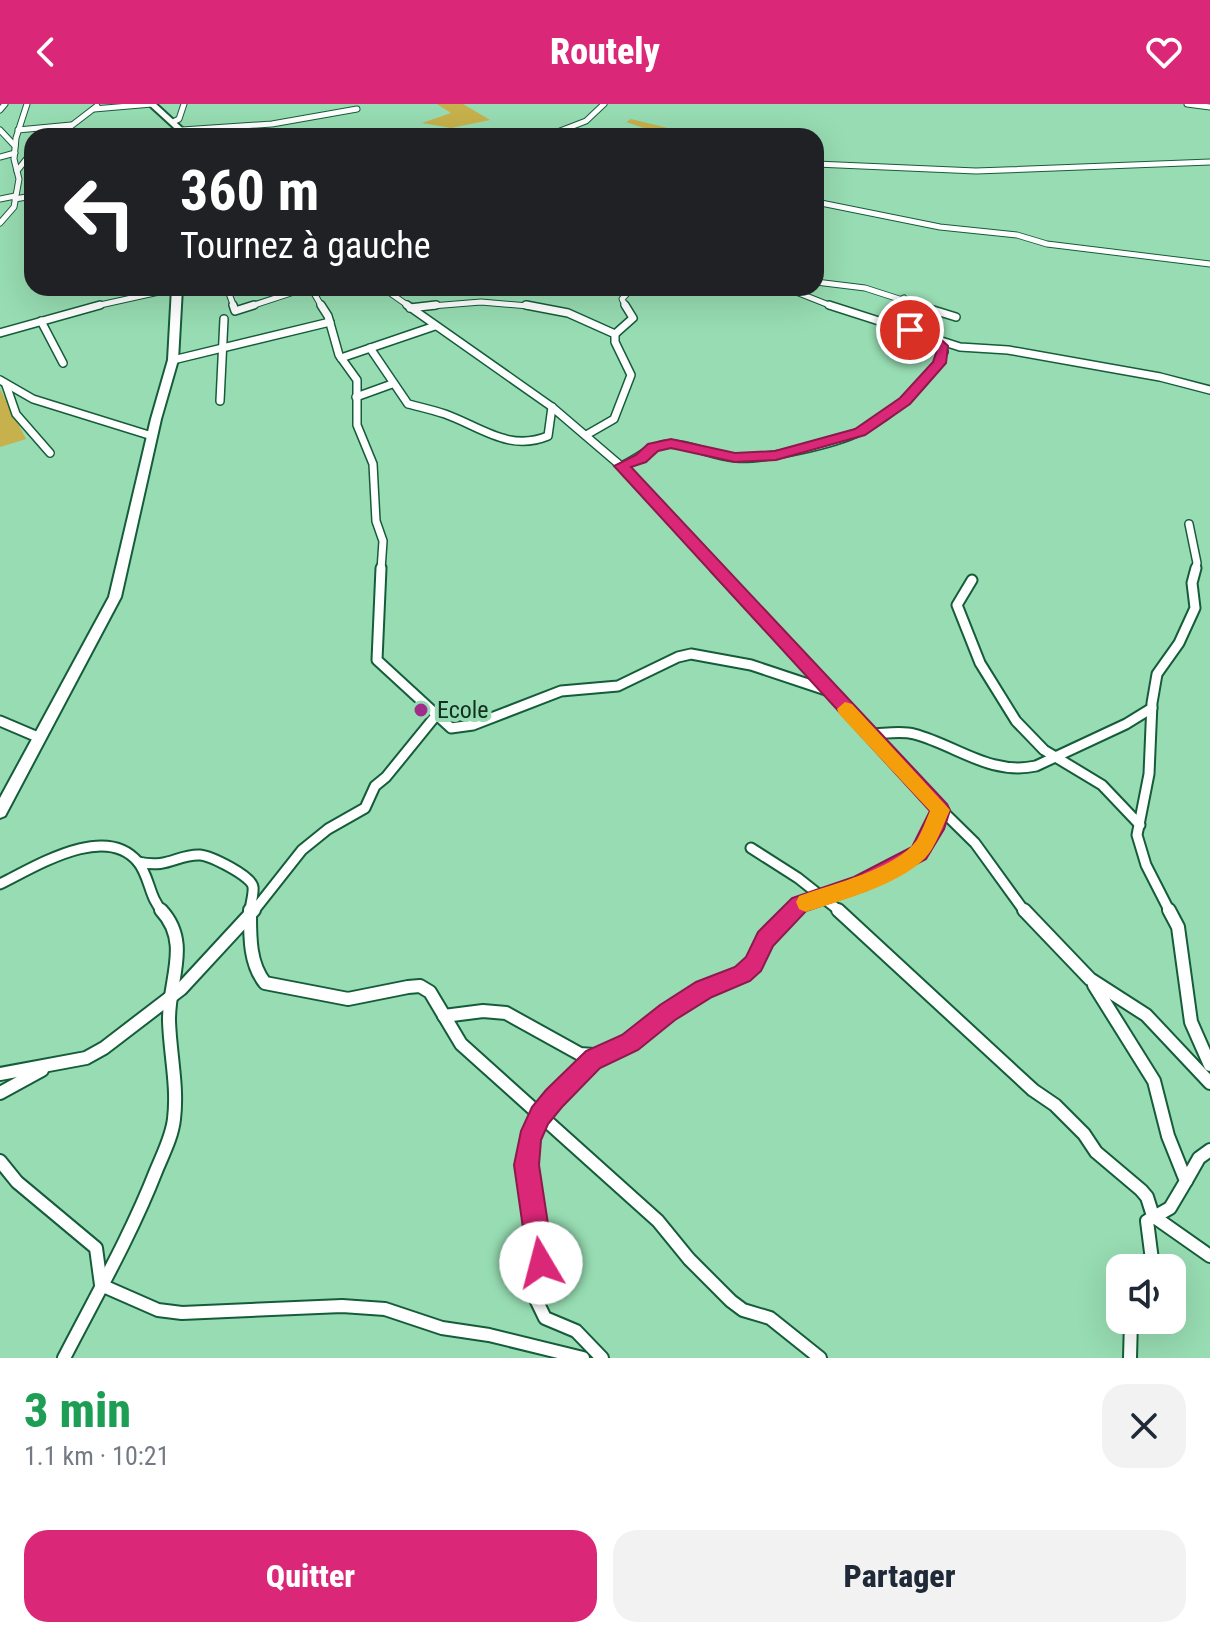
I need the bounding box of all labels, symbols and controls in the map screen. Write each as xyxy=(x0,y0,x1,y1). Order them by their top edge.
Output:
icon: back xyxy=(24,30,68,74)
icon: heart xyxy=(1142,30,1186,74)
text: Routely xyxy=(550,31,660,73)
text: 360 m xyxy=(180,158,319,224)
icon: left xyxy=(48,160,152,264)
text: Tournez à gauche xyxy=(180,225,431,267)
pin xyxy=(876,296,944,364)
icon: arrive xyxy=(888,308,932,352)
place label: Ecole xyxy=(437,696,489,724)
marker: Ecole xyxy=(412,701,430,719)
position arrow xyxy=(499,1221,583,1305)
map controls xyxy=(1106,1254,1186,1334)
button: sound xyxy=(1106,1254,1186,1334)
text: 3 min xyxy=(24,1382,131,1439)
button: close xyxy=(1102,1384,1186,1468)
text: 1.1 km · 10:21 xyxy=(24,1441,169,1471)
button: Quitter xyxy=(24,1530,597,1622)
button: Partager xyxy=(613,1530,1186,1622)

